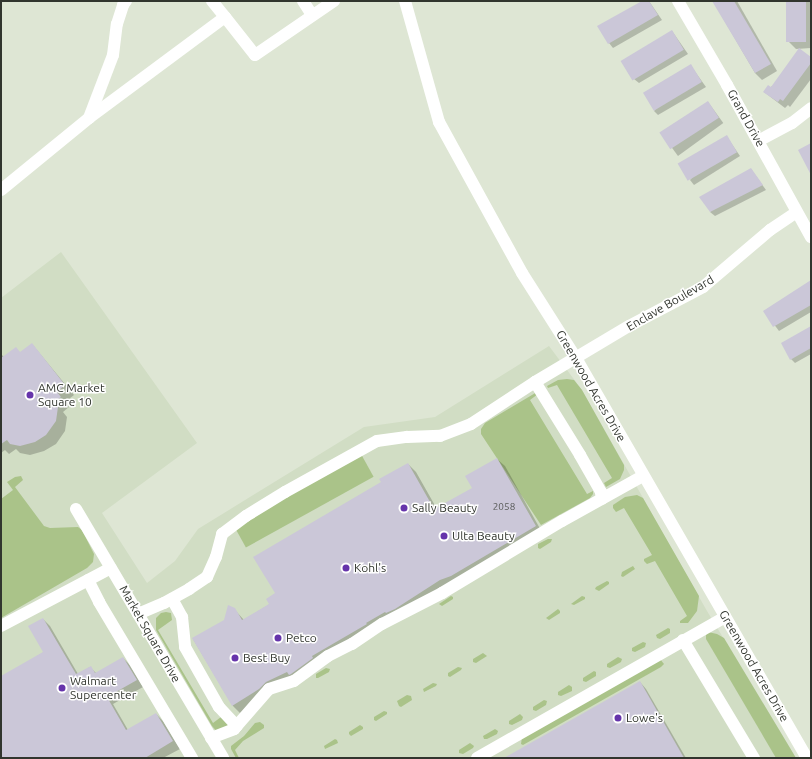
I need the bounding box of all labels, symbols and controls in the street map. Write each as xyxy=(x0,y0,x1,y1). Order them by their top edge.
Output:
street label: Grand Drive xyxy=(724,87,768,149)
street label: Enclave Boulevard xyxy=(624,272,716,334)
street label: Greenwood Acres Drive xyxy=(553,328,629,444)
place label: AMC Market Square 10 xyxy=(38,381,105,409)
marker: AMC Market Square 10 xyxy=(25,390,35,400)
place label: Sally Beauty xyxy=(412,501,477,515)
house number: 2058 xyxy=(493,501,515,513)
marker: Sally Beauty xyxy=(399,503,409,513)
place label: Ulta Beauty xyxy=(452,529,515,543)
marker: Ulta Beauty xyxy=(439,531,449,541)
place label: Kohl's xyxy=(354,561,386,575)
marker: Kohl's xyxy=(341,563,351,573)
street label: Market Square Drive xyxy=(116,583,184,685)
street label: Greenwood Acres Drive xyxy=(716,608,792,724)
place label: Petco xyxy=(286,631,317,645)
marker: Petco xyxy=(273,633,283,643)
place label: Best Buy xyxy=(243,651,290,665)
marker: Best Buy xyxy=(230,653,240,663)
place label: Walmart Supercenter xyxy=(70,674,136,702)
marker: Walmart Supercenter xyxy=(57,683,67,693)
place label: Lowe's xyxy=(626,711,663,725)
marker: Lowe's xyxy=(613,713,623,723)

